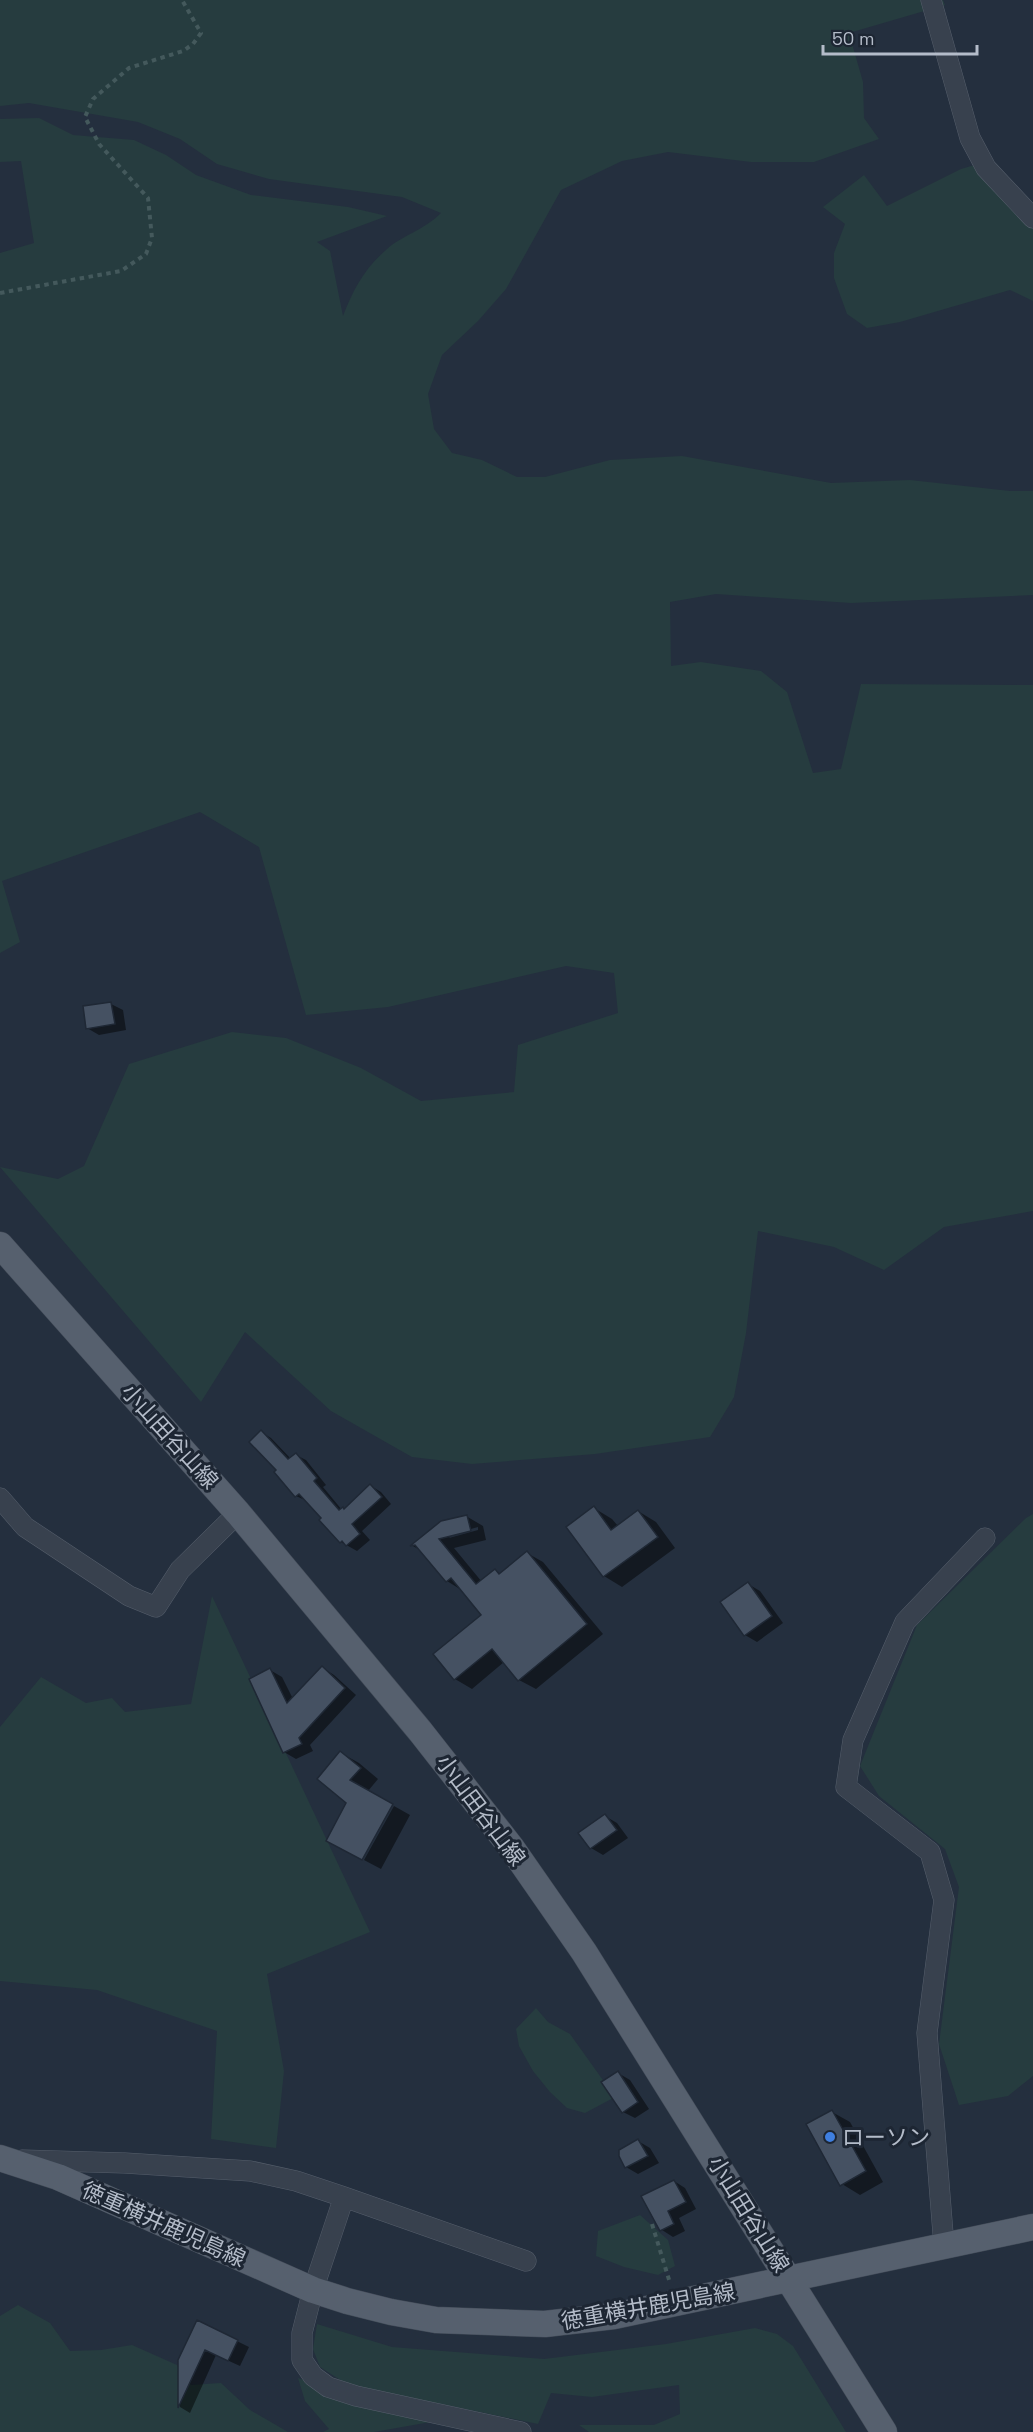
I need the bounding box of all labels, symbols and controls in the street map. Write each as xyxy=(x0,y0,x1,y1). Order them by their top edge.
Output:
scale bar xyxy=(823,18,978,56)
text: 50 m xyxy=(832,27,874,50)
street label: 小山田谷山線 xyxy=(115,1378,225,1494)
street label: 小山田谷山線 xyxy=(430,1749,532,1871)
place label: ローソン xyxy=(842,2123,930,2151)
marker: ローソン xyxy=(823,2130,837,2144)
street label: 小山田谷山線 xyxy=(702,2151,796,2277)
street label: 徳重横井鹿児島線 xyxy=(78,2175,250,2273)
street label: 徳重横井鹿児島線 xyxy=(559,2277,737,2335)

